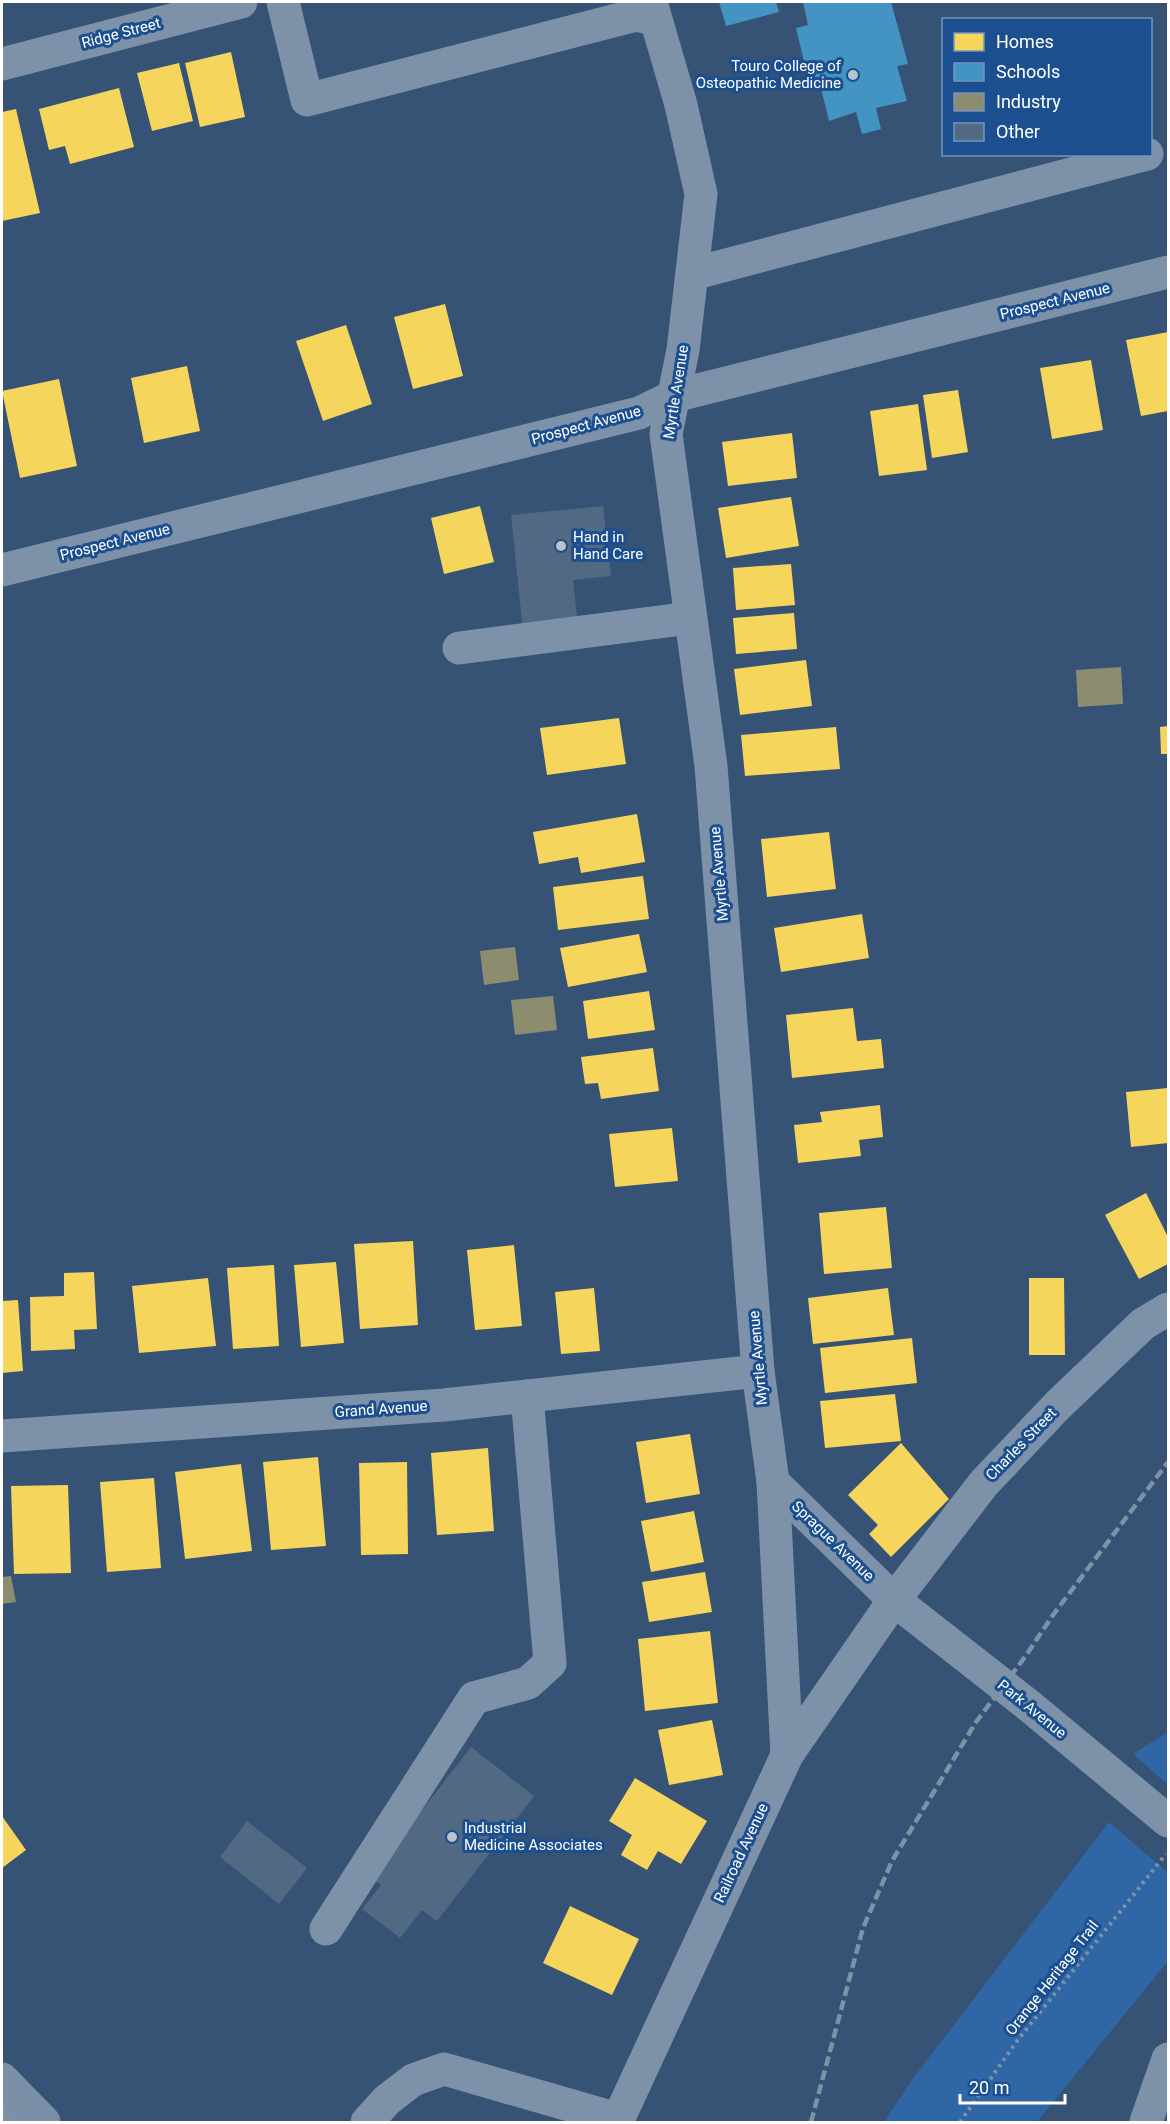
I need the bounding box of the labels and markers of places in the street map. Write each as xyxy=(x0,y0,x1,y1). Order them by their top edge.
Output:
place label: Touro College of Osteopathic Medicine xyxy=(696,57,842,92)
marker: Touro College of Osteopathic Medicine xyxy=(846,68,860,82)
place label: Hand in Hand Care xyxy=(573,528,643,563)
marker: Hand in Hand Care xyxy=(554,539,568,553)
place label: Industrial Medicine Associates xyxy=(464,1819,603,1854)
marker: Industrial Medicine Associates xyxy=(445,1830,459,1844)

